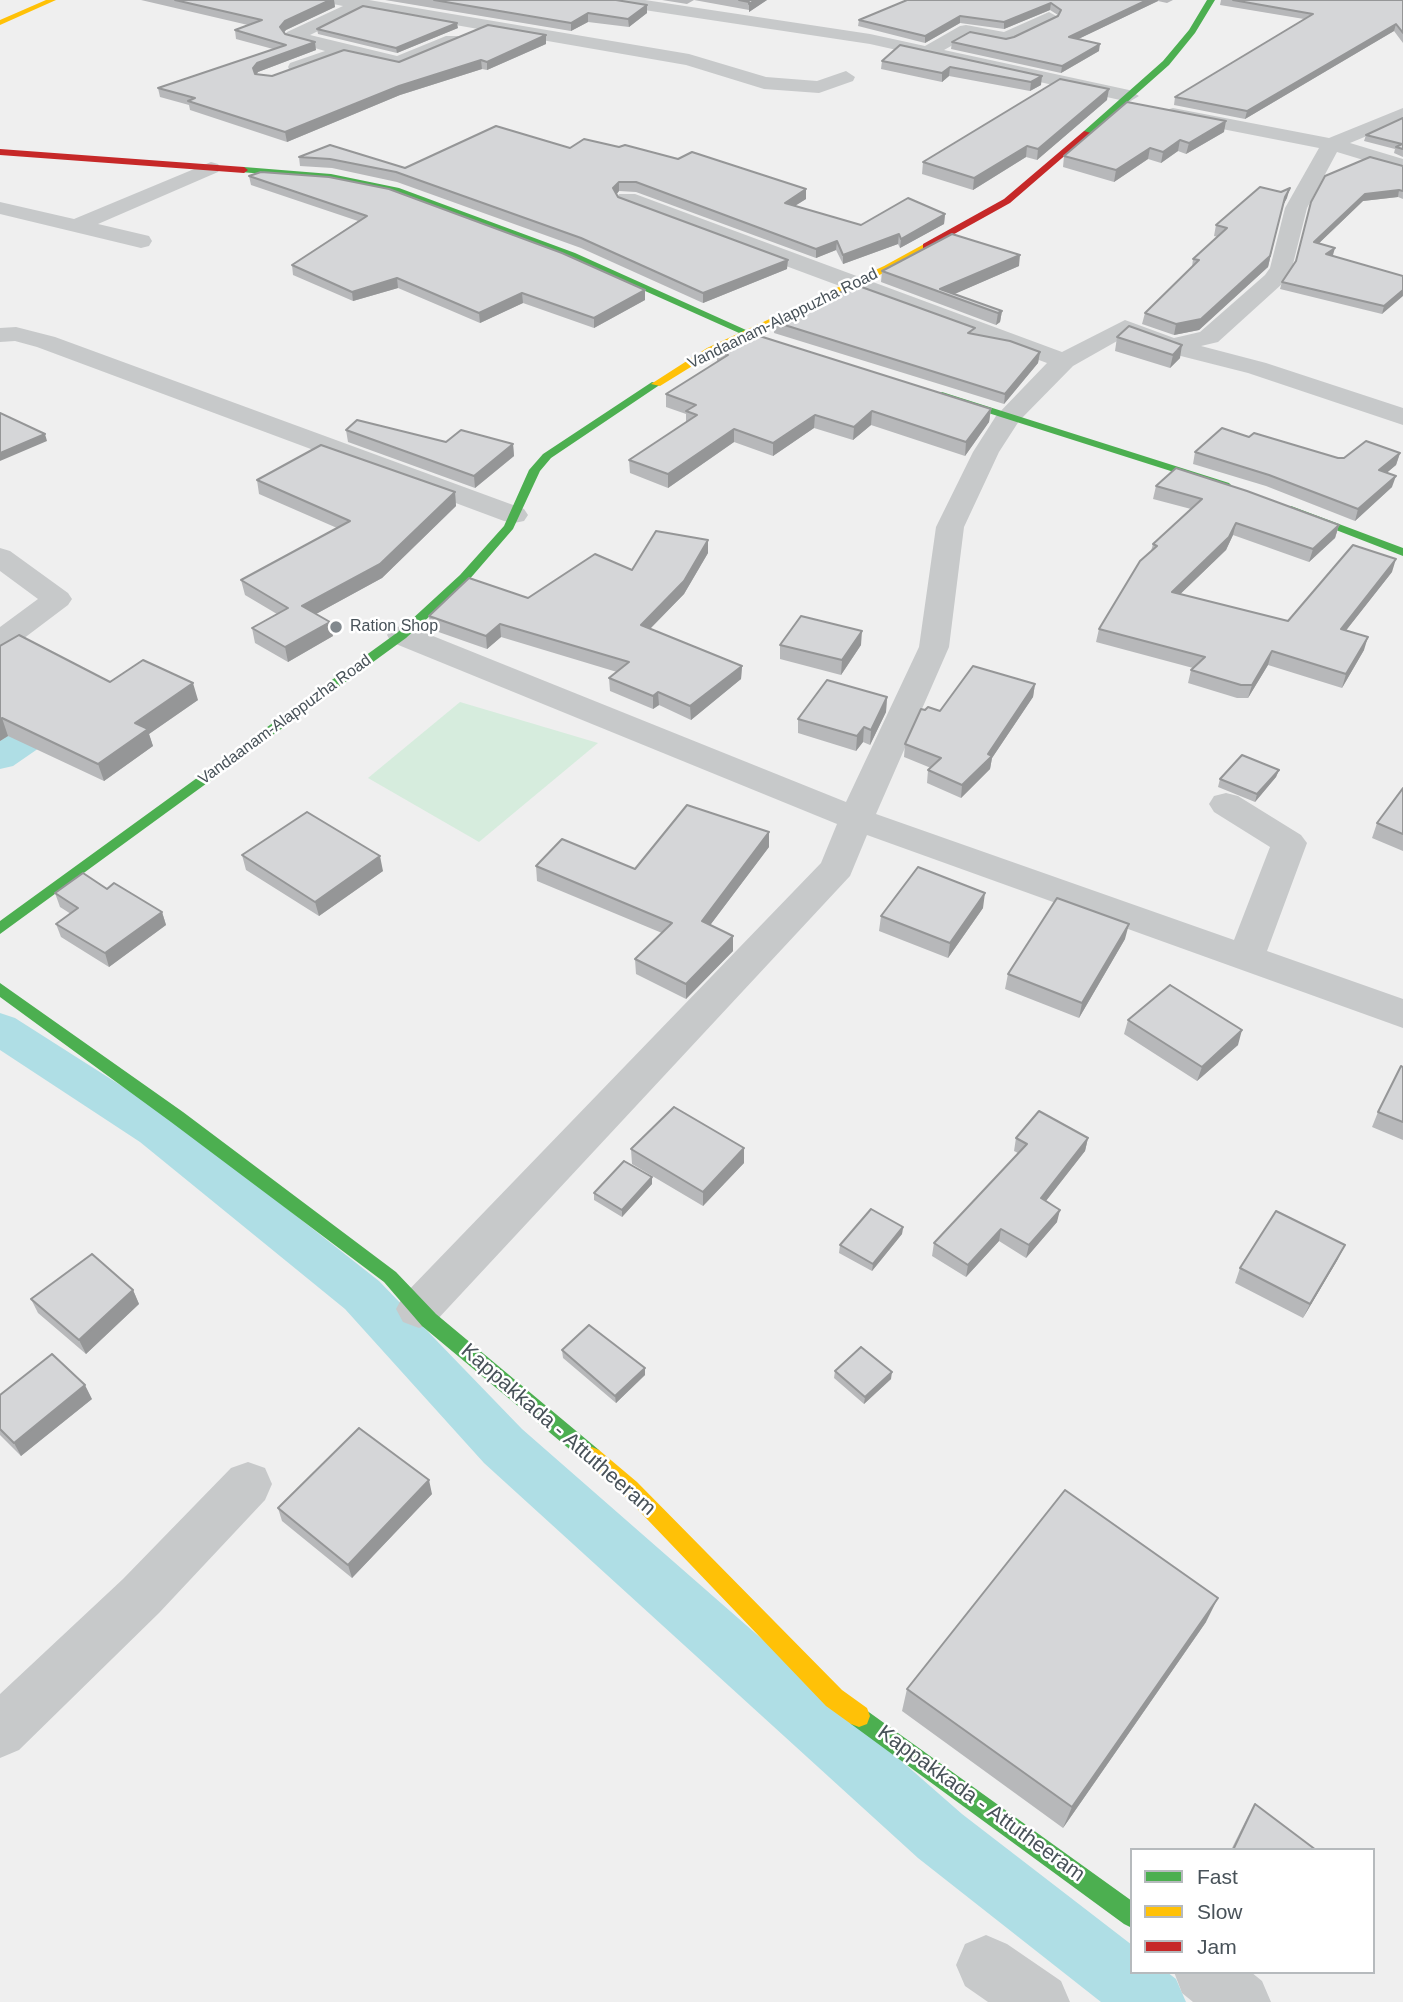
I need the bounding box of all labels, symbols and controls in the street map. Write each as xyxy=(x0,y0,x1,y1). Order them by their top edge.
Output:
street label: Vandaanam-Alappuzha Road xyxy=(685,265,881,373)
place label: Ration Shop xyxy=(350,617,438,637)
marker: Ration Shop xyxy=(328,619,344,635)
street label: Vandaanam-Alappuzha Road xyxy=(195,651,375,789)
street label: Kappakkada - Attutheeram xyxy=(455,1339,661,1521)
street label: Kappakkada - Attutheeram xyxy=(873,1720,1089,1888)
legend xyxy=(1130,1848,1375,1974)
text: Fast xyxy=(1197,1865,1238,1888)
text: Slow xyxy=(1197,1900,1243,1923)
text: Jam xyxy=(1197,1935,1237,1958)

